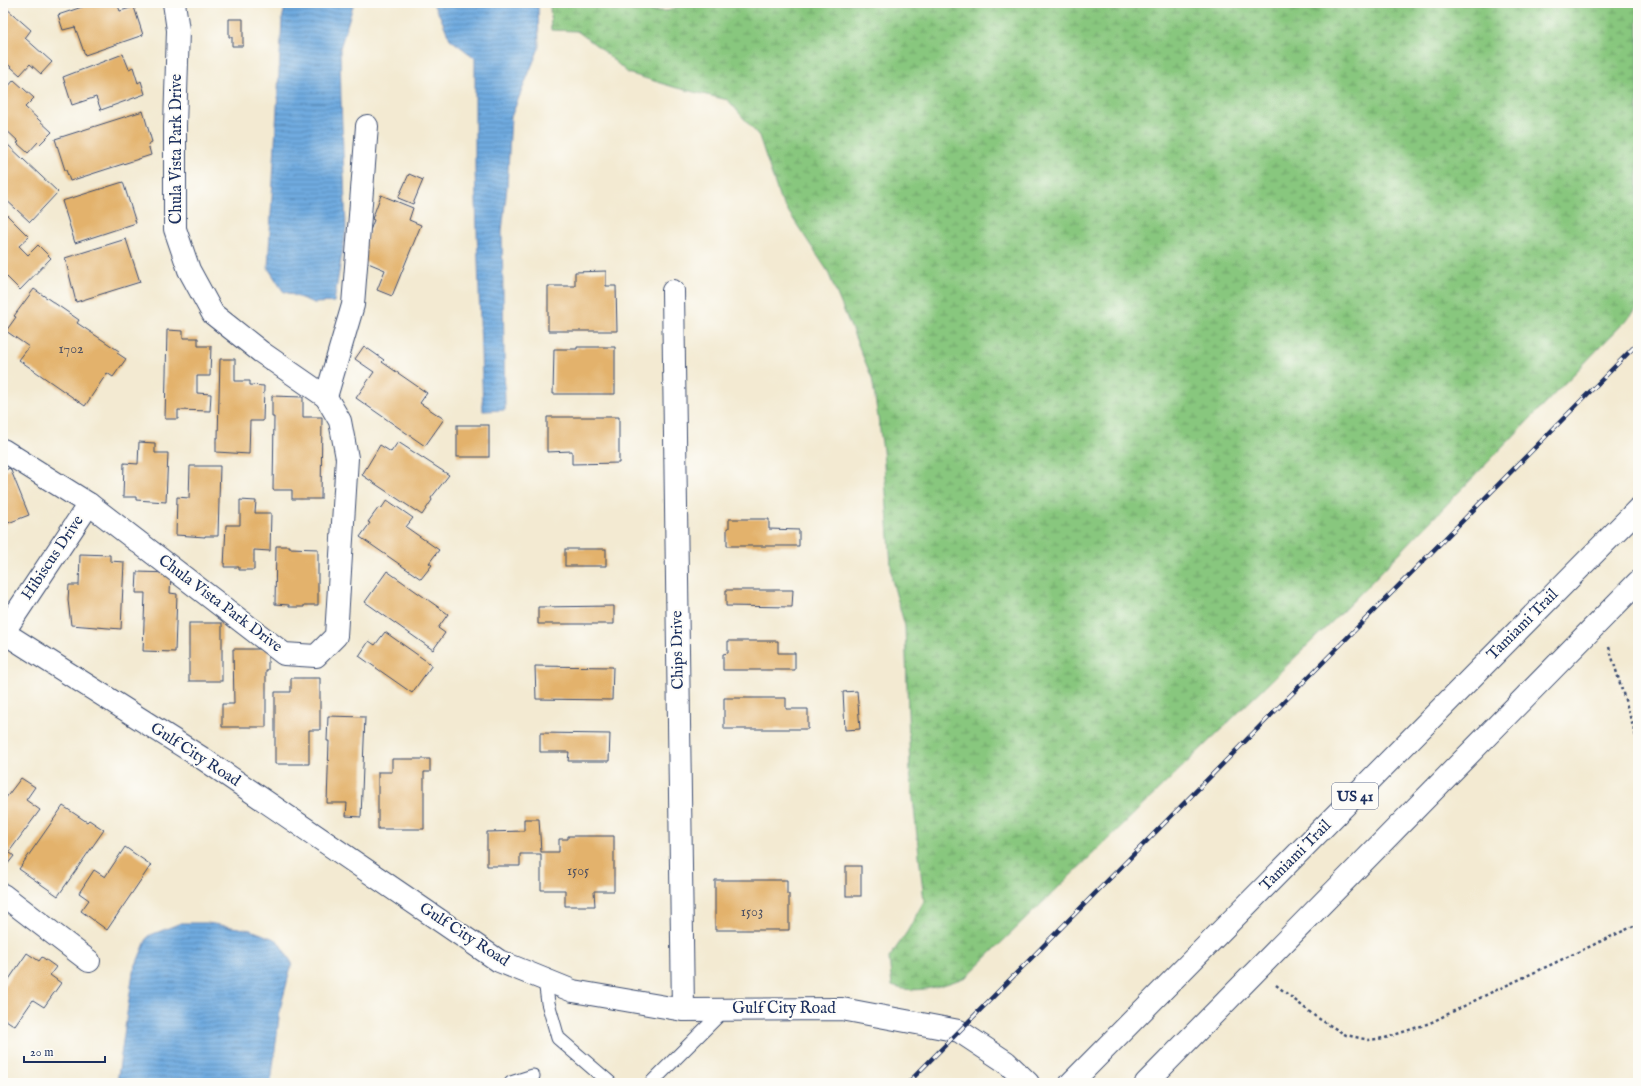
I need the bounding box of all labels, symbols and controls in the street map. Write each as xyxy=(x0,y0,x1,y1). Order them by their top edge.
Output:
street label: Chula Vista Park Drive xyxy=(167,74,187,224)
house number: 1702 xyxy=(58,340,84,358)
street label: Hibiscus Drive xyxy=(17,512,89,604)
street label: Chula Vista Park Drive xyxy=(154,551,286,657)
street label: Tamiami Trail xyxy=(1483,585,1563,665)
street label: Chips Drive xyxy=(667,610,689,690)
street label: Gulf City Road xyxy=(146,718,244,792)
road number: US 41 xyxy=(1332,783,1378,809)
street label: Tamiami Trail xyxy=(1256,816,1336,896)
house number: 1505 xyxy=(567,862,589,880)
street label: Gulf City Road xyxy=(415,898,513,972)
house number: 1503 xyxy=(741,903,763,921)
street label: Gulf City Road xyxy=(732,999,836,1019)
scale bar xyxy=(24,1038,105,1064)
text: 20 m xyxy=(30,1045,53,1060)

